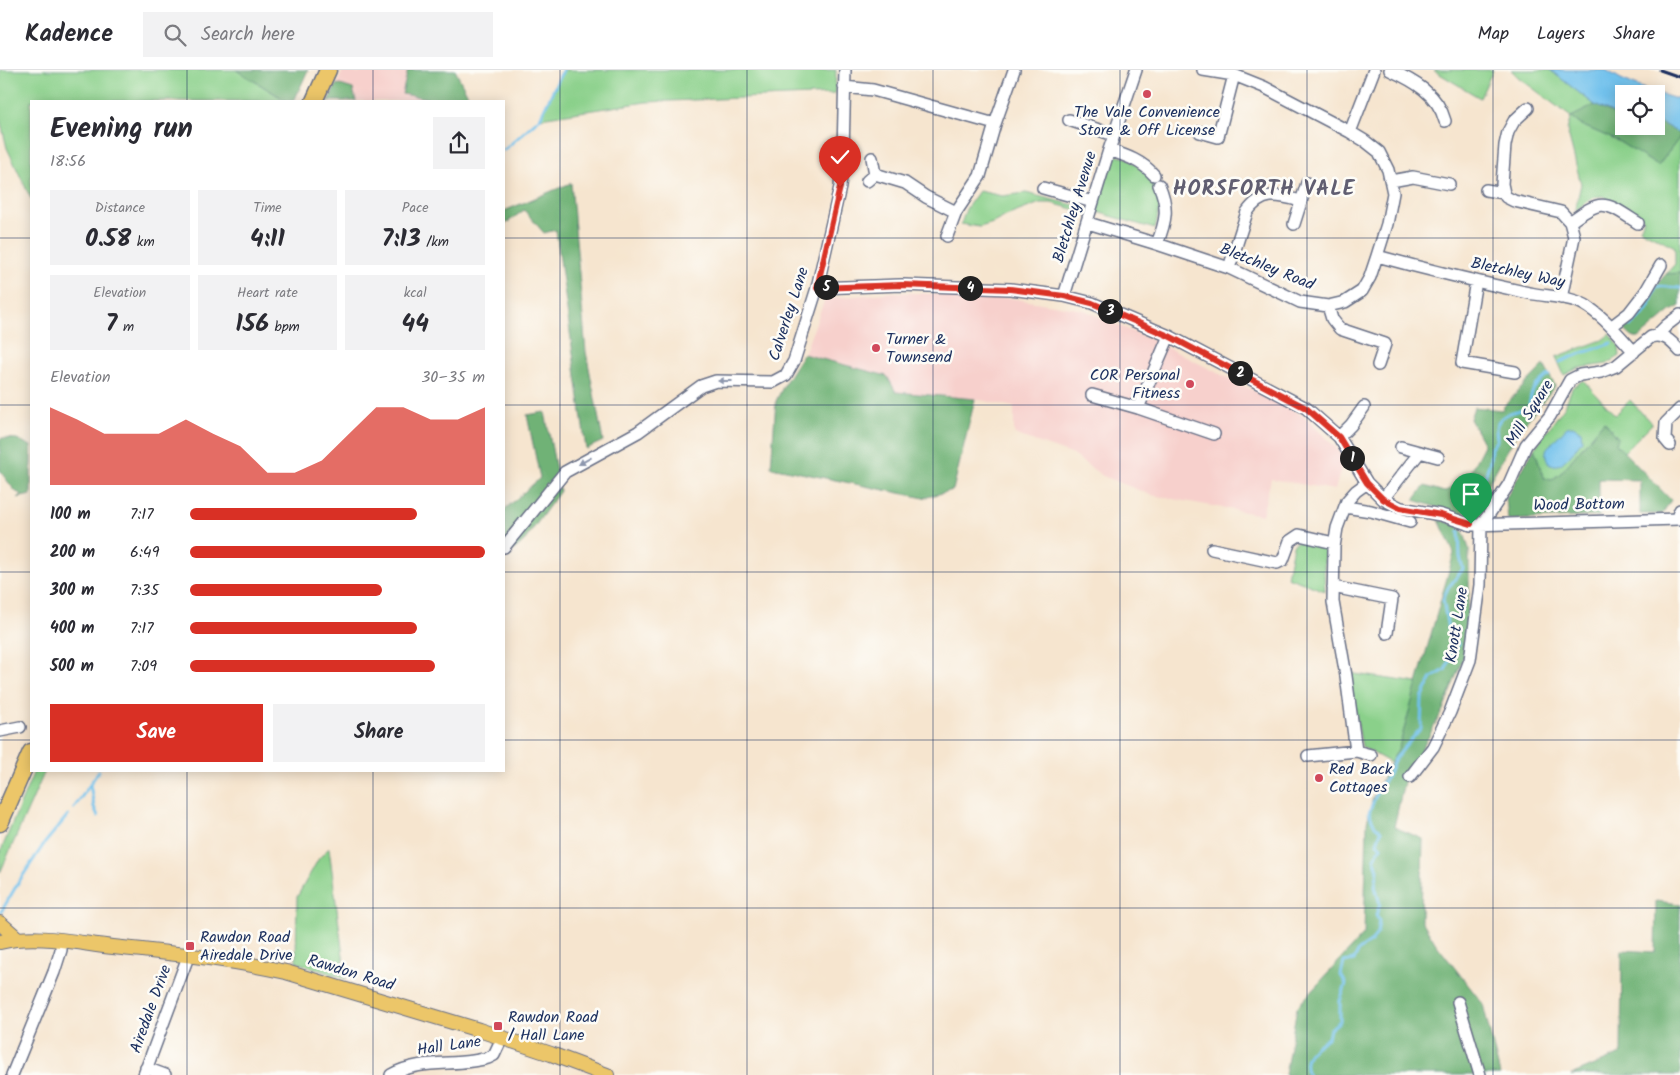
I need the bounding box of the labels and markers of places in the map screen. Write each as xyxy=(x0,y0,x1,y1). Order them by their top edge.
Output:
marker: The Vale Convenience Store & Off License xyxy=(1141,88,1153,100)
place label: The Vale Convenience Store & Off License xyxy=(1074,100,1220,143)
pin xyxy=(819,136,861,187)
pin: 5 xyxy=(814,274,838,300)
pin: 4 xyxy=(958,276,982,300)
pin: 3 xyxy=(1098,298,1122,324)
place label: Turner & Townsend xyxy=(886,327,953,370)
marker: Turner & Townsend xyxy=(870,342,882,354)
pin: 2 xyxy=(1228,360,1252,386)
place label: COR Personal Fitness xyxy=(1090,363,1180,406)
marker: COR Personal Fitness xyxy=(1184,378,1196,390)
pin: 1 xyxy=(1340,446,1364,470)
pin xyxy=(1450,473,1492,524)
place label: Red Back Cottages xyxy=(1329,757,1393,800)
marker: Red Back Cottages xyxy=(1313,772,1325,784)
place label: Rawdon Road Airedale Drive xyxy=(200,925,292,968)
marker: Rawdon Road Airedale Drive xyxy=(184,940,196,952)
place label: Rawdon Road / Hall Lane xyxy=(508,1005,599,1048)
marker: Rawdon Road / Hall Lane xyxy=(492,1020,504,1032)

